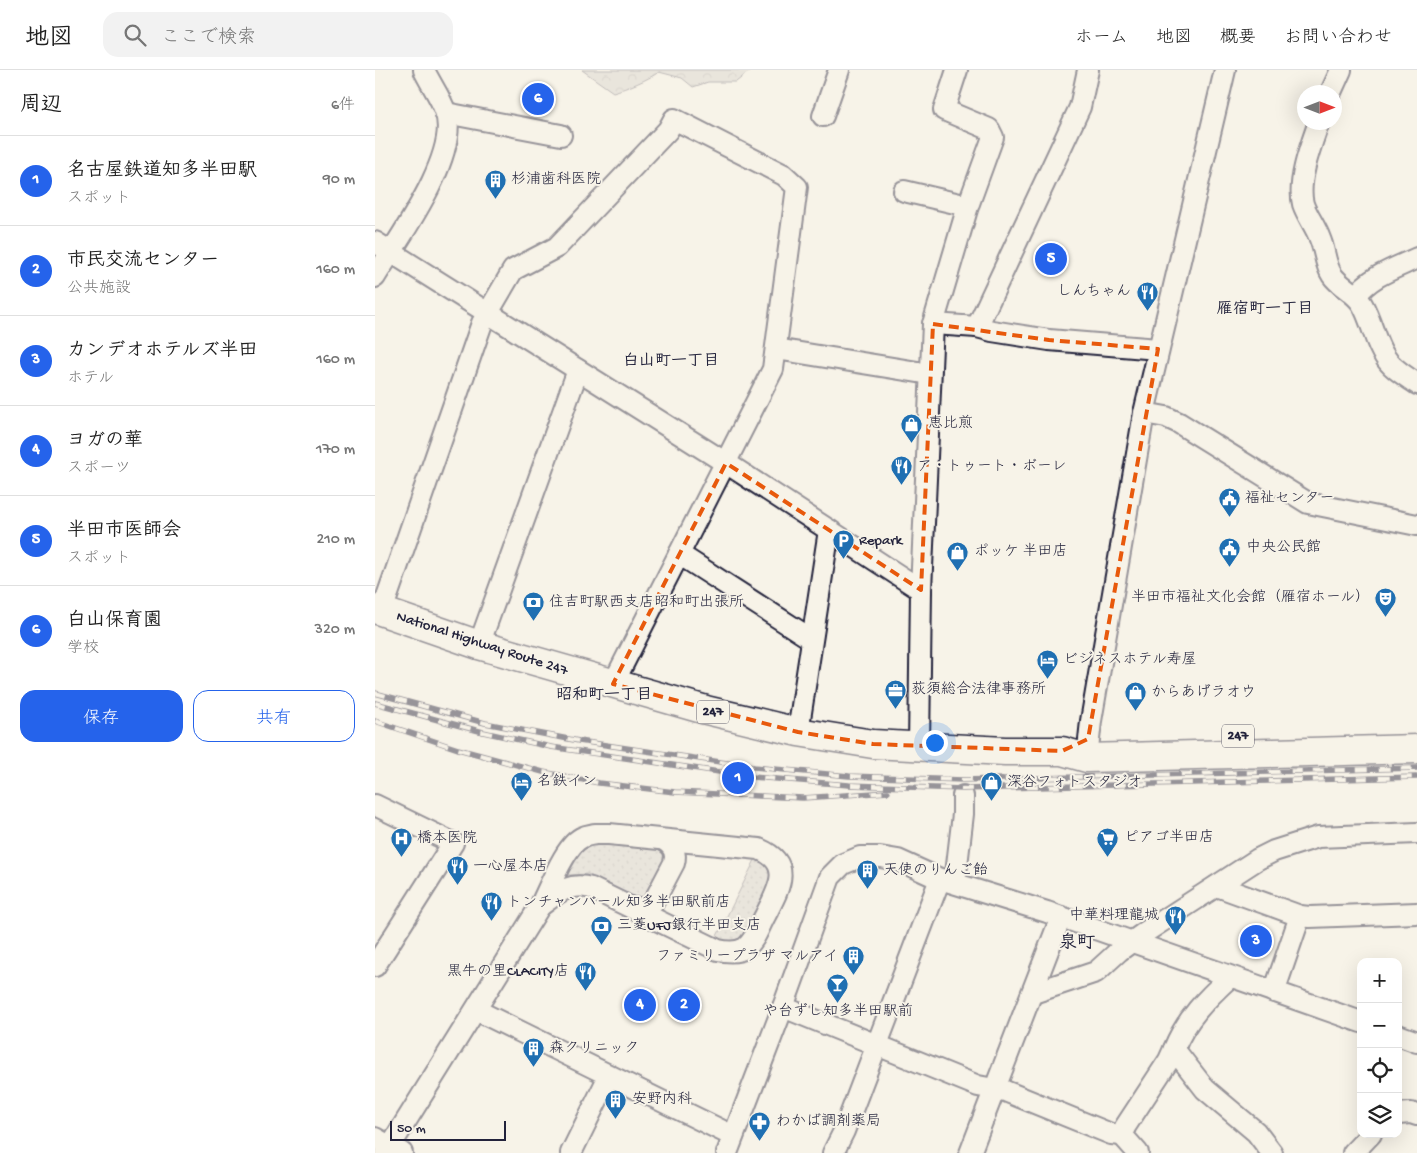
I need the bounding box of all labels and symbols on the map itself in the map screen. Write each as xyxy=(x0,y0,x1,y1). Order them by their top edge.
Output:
pin: 6 xyxy=(522,80,554,118)
north arrow xyxy=(1297,85,1342,130)
building icon: 杉浦歯科医院 xyxy=(483,168,507,199)
place label: 杉浦歯科医院 xyxy=(511,170,601,189)
pin: 5 xyxy=(1035,240,1067,278)
restaurant icon: しんちゃん xyxy=(1135,280,1159,311)
place label: しんちゃん xyxy=(1057,283,1131,301)
district label: 雁宿町一丁目 xyxy=(1217,299,1313,320)
district label: 白山町一丁目 xyxy=(623,352,719,372)
shop icon: 恵比煎 xyxy=(900,412,924,443)
place label: 恵比煎 xyxy=(928,414,973,433)
restaurant icon: ア・トゥート・ボーレ xyxy=(889,455,913,486)
place label: ア・トゥート・ボーレ xyxy=(917,458,1066,476)
public building icon: 福祉センター xyxy=(1217,487,1241,518)
place label: 福祉センター xyxy=(1245,490,1334,508)
parking icon: Repark xyxy=(831,529,855,560)
place label: Repark xyxy=(859,532,904,550)
public building icon: 中央公民館 xyxy=(1218,536,1242,567)
place label: 中央公民館 xyxy=(1246,538,1321,557)
shop icon: ポッケ 半田店 xyxy=(946,540,970,571)
place label: ポッケ 半田店 xyxy=(974,542,1068,561)
theatre icon: 半田市福祉文化会館（雁宿ホール） xyxy=(1374,586,1398,617)
place label: 半田市福祉文化会館（雁宿ホール） xyxy=(1131,588,1370,607)
bank icon: 住吉町駅西支店昭和町出張所 xyxy=(521,591,545,622)
place label: 住吉町駅西支店昭和町出張所 xyxy=(549,593,744,612)
street label: National Highway Route 247 xyxy=(394,608,571,681)
hotel icon: ビジネスホテル寿屋 xyxy=(1035,648,1059,679)
place label: ビジネスホテル寿屋 xyxy=(1063,650,1197,669)
office icon: 荻須総合法律事務所 xyxy=(883,678,907,709)
place label: 荻須総合法律事務所 xyxy=(911,680,1046,699)
shop icon: からあげラオウ xyxy=(1123,681,1147,712)
place label: からあげラオウ xyxy=(1151,684,1256,702)
district label: 昭和町一丁目 xyxy=(556,686,652,706)
road number: 247 xyxy=(697,700,729,724)
road number: 247 xyxy=(1222,724,1254,748)
your location xyxy=(922,730,948,756)
pin: 1 xyxy=(722,759,754,797)
hotel icon: 名鉄イン xyxy=(509,770,533,801)
shop icon: 深谷フォトスタジオ xyxy=(979,771,1003,802)
place label: 名鉄イン xyxy=(537,773,597,791)
place label: 深谷フォトスタジオ xyxy=(1007,774,1142,792)
supermarket icon: ピアゴ半田店 xyxy=(1096,826,1120,857)
hospital icon: 橋本医院 xyxy=(389,827,413,858)
place label: ピアゴ半田店 xyxy=(1124,828,1214,847)
place label: 橋本医院 xyxy=(417,829,477,848)
restaurant icon: 一心屋本店 xyxy=(445,855,469,886)
place label: 一心屋本店 xyxy=(473,857,548,876)
building icon: 天使のりんご飴 xyxy=(855,859,879,890)
place label: 天使のりんご飴 xyxy=(883,861,988,880)
restaurant icon: トンチャンバール知多半田駅前店 xyxy=(479,891,503,922)
place label: トンチャンバール知多半田駅前店 xyxy=(507,893,731,912)
restaurant icon: 中華料理龍城 xyxy=(1163,904,1187,935)
place label: 中華料理龍城 xyxy=(1069,906,1159,925)
bank icon: 三菱UFJ銀行半田支店 xyxy=(589,914,613,945)
place label: 三菱UFJ銀行半田支店 xyxy=(617,916,761,935)
pin: 3 xyxy=(1240,922,1272,960)
district label: 泉町 xyxy=(1059,932,1095,954)
building icon: ファミリープラザ マルアイ xyxy=(842,945,866,976)
place label: ファミリープラザ マルアイ xyxy=(656,948,838,966)
restaurant icon: 黒牛の里CLACITY店 xyxy=(573,960,597,991)
place label: 黒牛の里CLACITY店 xyxy=(447,962,569,981)
bar icon: や台ずし知多半田駅前 xyxy=(826,972,850,1003)
pin: 4 xyxy=(624,986,656,1024)
pin: 2 xyxy=(668,986,700,1024)
place label: や台ずし知多半田駅前 xyxy=(763,1002,913,1021)
building icon: 森クリニック xyxy=(521,1037,545,1068)
place label: 森クリニック xyxy=(549,1039,639,1058)
building icon: 安野内科 xyxy=(604,1088,628,1119)
place label: 安野内科 xyxy=(632,1090,692,1109)
pharmacy icon: わかば調剤薬局 xyxy=(748,1110,772,1141)
place label: わかば調剤薬局 xyxy=(776,1112,881,1131)
scale bar xyxy=(390,1118,506,1141)

